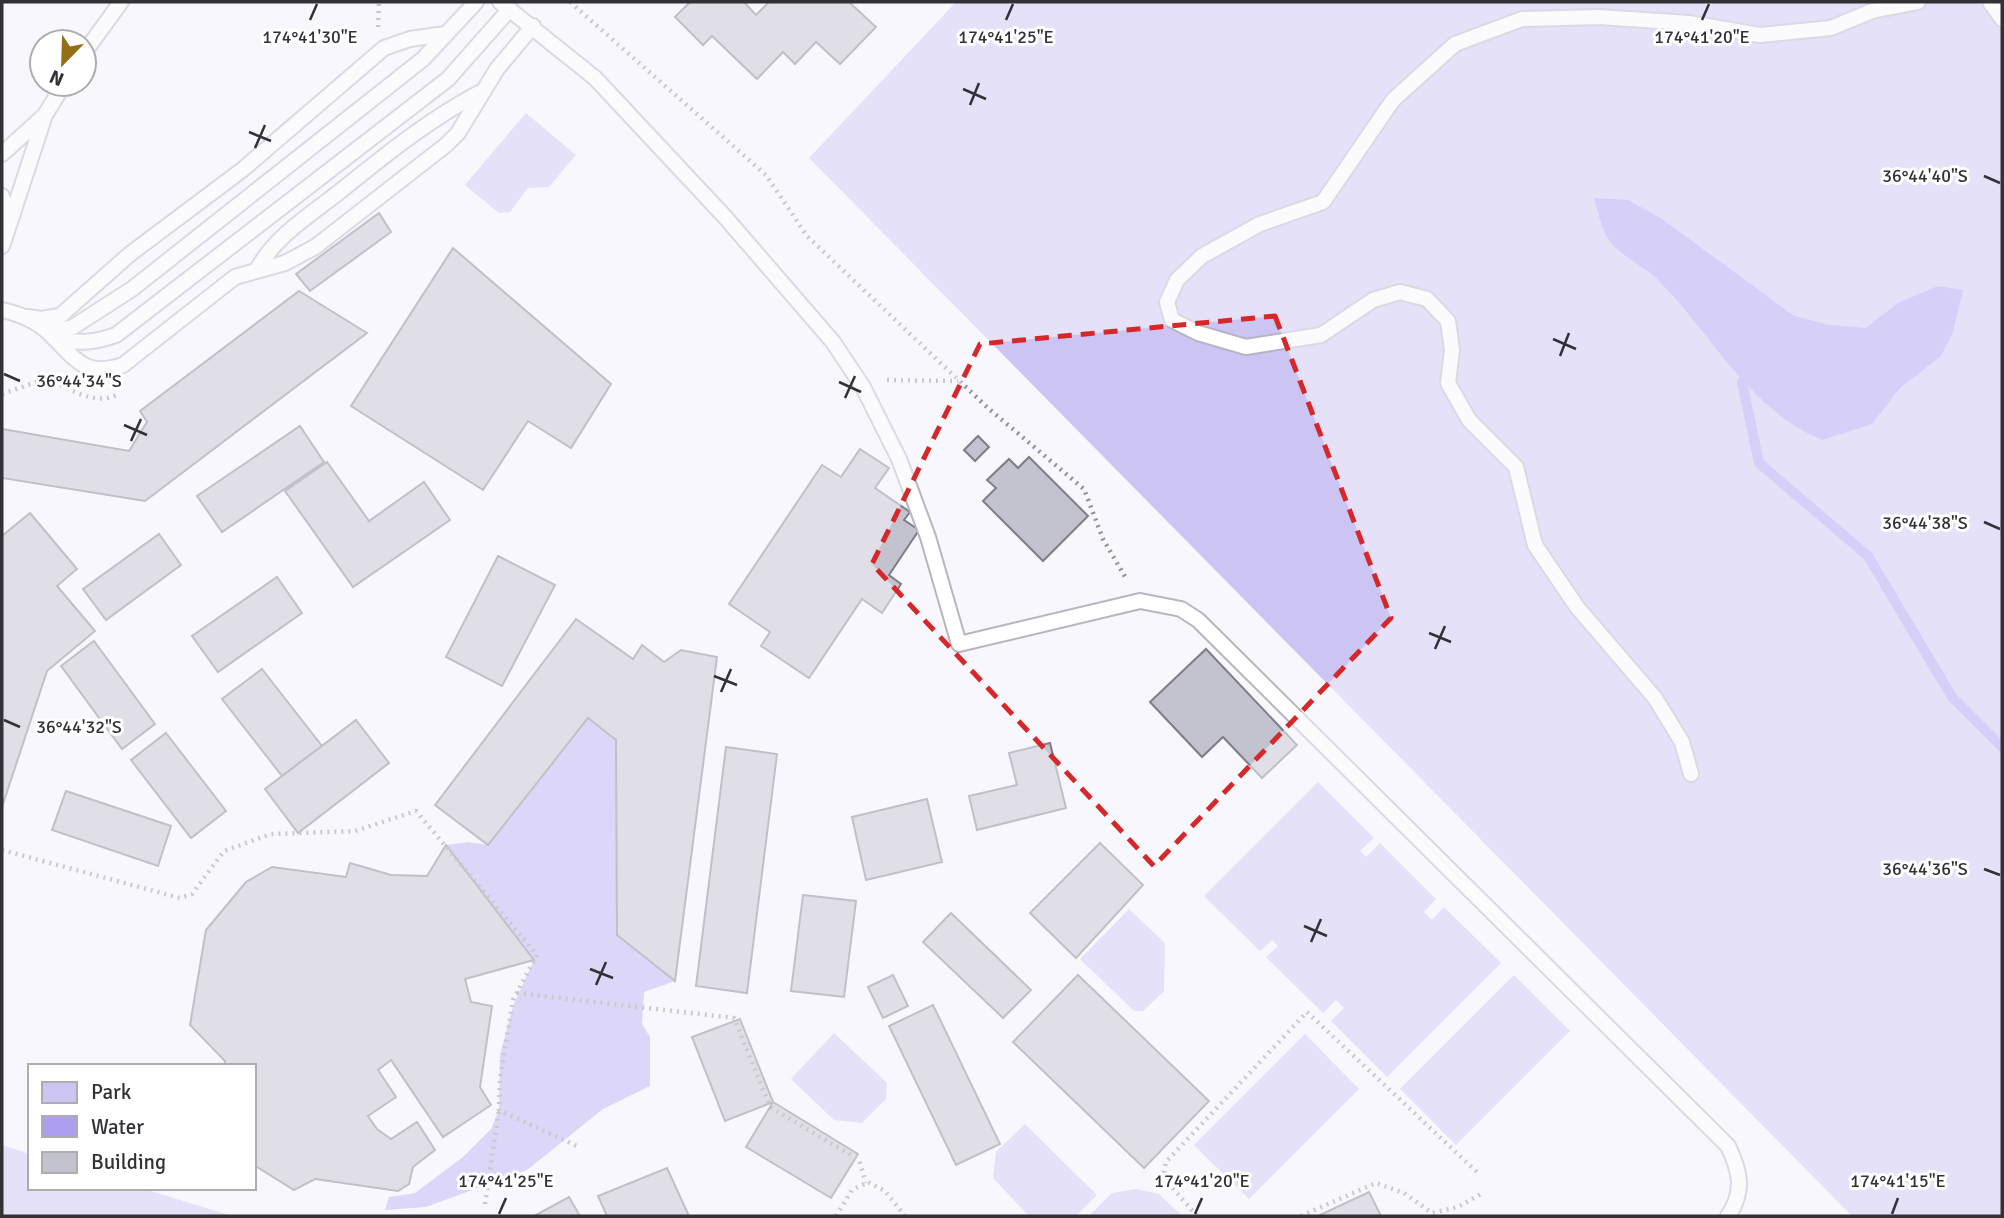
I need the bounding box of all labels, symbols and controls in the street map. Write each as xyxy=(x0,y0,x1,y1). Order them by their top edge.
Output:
text: 174°41'30"E xyxy=(262,26,358,48)
text: 174°41'25"E xyxy=(958,26,1054,48)
text: 174°41'20"E xyxy=(1654,26,1750,48)
north arrow xyxy=(28,28,98,98)
text: N xyxy=(46,64,68,91)
text: 36°44'40"S xyxy=(1882,165,1968,187)
text: 36°44'34"S xyxy=(36,370,122,392)
text: 36°44'38"S xyxy=(1882,512,1968,534)
text: 36°44'32"S xyxy=(36,716,122,738)
text: 36°44'36"S xyxy=(1882,858,1968,880)
legend xyxy=(28,1064,256,1190)
text: Park xyxy=(91,1079,132,1105)
text: Water xyxy=(91,1114,144,1140)
text: Building xyxy=(91,1149,166,1175)
text: 174°41'25"E xyxy=(458,1170,554,1192)
text: 174°41'20"E xyxy=(1154,1170,1250,1192)
text: 174°41'15"E xyxy=(1850,1170,1946,1192)

